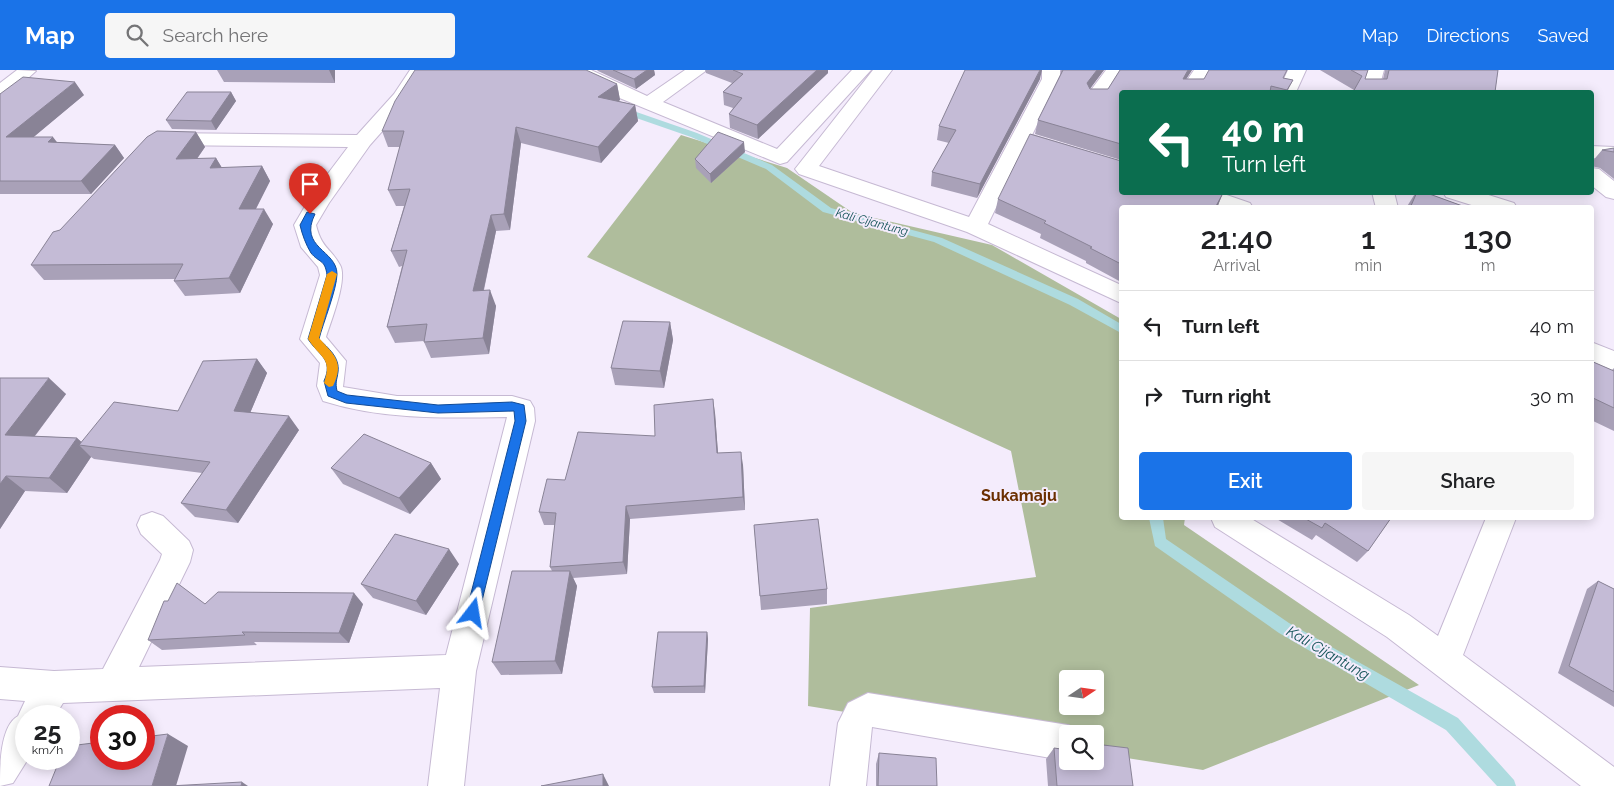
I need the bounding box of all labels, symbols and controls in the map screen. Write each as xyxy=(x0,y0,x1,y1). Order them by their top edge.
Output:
search box xyxy=(105,13,455,58)
text: Map xyxy=(25,21,75,50)
icon: search xyxy=(123,21,151,49)
text: Search here xyxy=(163,24,268,46)
text: Map xyxy=(1362,25,1398,46)
text: Directions xyxy=(1426,25,1510,46)
text: Saved xyxy=(1538,25,1589,46)
text: 40 m xyxy=(1222,109,1304,150)
icon: left xyxy=(1139,110,1204,175)
text: Turn left xyxy=(1222,151,1306,177)
pin xyxy=(289,163,331,214)
icon: arrive xyxy=(296,170,324,198)
water label: Kali Cijantung xyxy=(834,206,910,238)
text: 21:40 xyxy=(1200,221,1273,256)
text: 1 xyxy=(1361,221,1375,256)
text: 130 xyxy=(1463,221,1513,256)
text: Arrival xyxy=(1213,256,1260,275)
text: min xyxy=(1355,256,1382,275)
text: m xyxy=(1481,256,1495,275)
icon: left xyxy=(1139,312,1167,340)
text: Turn left xyxy=(1182,315,1259,337)
text: 40 m xyxy=(1530,315,1574,337)
icon: right xyxy=(1139,382,1167,410)
text: Turn right xyxy=(1182,385,1271,407)
text: 30 m xyxy=(1530,385,1574,407)
button: Exit xyxy=(1139,452,1352,510)
button: Share xyxy=(1362,452,1574,510)
district label: Sukamaju xyxy=(981,486,1057,505)
position arrow xyxy=(446,586,498,638)
water label: Kali Cijantung xyxy=(1283,622,1373,684)
north arrow xyxy=(1059,670,1104,715)
map controls xyxy=(1059,670,1104,770)
speed limit sign: 30 xyxy=(90,705,155,770)
text: 25 xyxy=(34,716,61,746)
button: search xyxy=(1059,725,1104,770)
text: km/h xyxy=(32,743,63,757)

